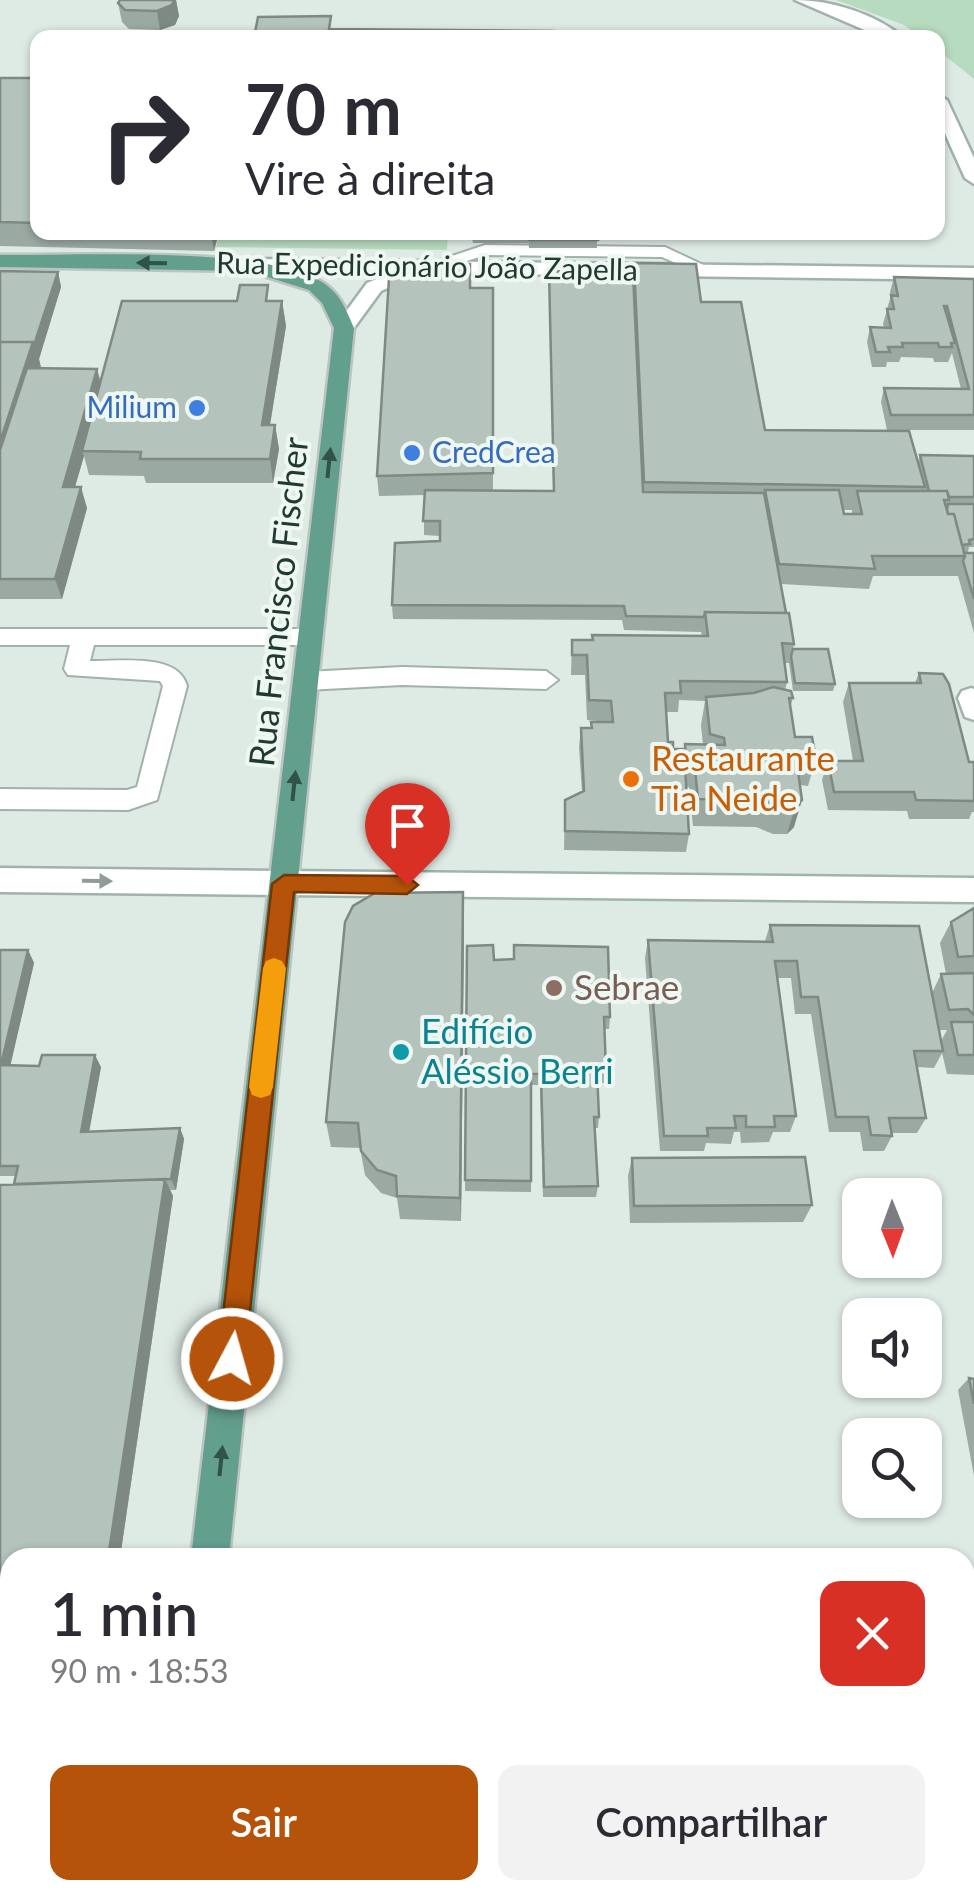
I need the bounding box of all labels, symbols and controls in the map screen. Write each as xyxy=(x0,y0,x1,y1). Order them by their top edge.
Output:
text: 70 m xyxy=(245,66,402,150)
icon: right xyxy=(80,70,210,200)
text: Vire à direita xyxy=(245,151,495,205)
street label: Rua Expedicionário João Zapella xyxy=(216,243,638,287)
one-way arrow xyxy=(136,255,168,271)
place label: Milium xyxy=(86,388,177,424)
marker: Milium xyxy=(186,397,208,419)
place label: CredCrea xyxy=(432,433,556,469)
street label: Rua Francisco Fischer xyxy=(239,435,315,769)
marker: CredCrea xyxy=(401,442,423,464)
one-way arrow xyxy=(321,447,337,479)
place label: Restaurante Tia Neide xyxy=(651,736,835,818)
marker: Restaurante Tia Neide xyxy=(620,768,642,790)
one-way arrow xyxy=(286,770,302,802)
pin xyxy=(365,783,450,886)
icon: arrive xyxy=(380,798,435,853)
one-way arrow xyxy=(82,874,114,890)
place label: Sebrae xyxy=(574,965,679,1007)
marker: Sebrae xyxy=(543,977,565,999)
place label: Edifício Aléssio Berri xyxy=(421,1009,614,1091)
marker: Edifício Aléssio Berri xyxy=(390,1041,412,1063)
north arrow xyxy=(842,1178,942,1278)
map controls xyxy=(842,1178,942,1518)
button: sound xyxy=(842,1298,942,1398)
position arrow xyxy=(180,1307,284,1411)
button: search xyxy=(842,1418,942,1518)
one-way arrow xyxy=(213,1444,229,1476)
text: 1 min xyxy=(50,1577,198,1649)
button: close xyxy=(820,1581,925,1686)
text: 90 m · 18:53 xyxy=(50,1651,229,1690)
button: Sair xyxy=(50,1765,478,1880)
button: Compartilhar xyxy=(498,1765,925,1880)

